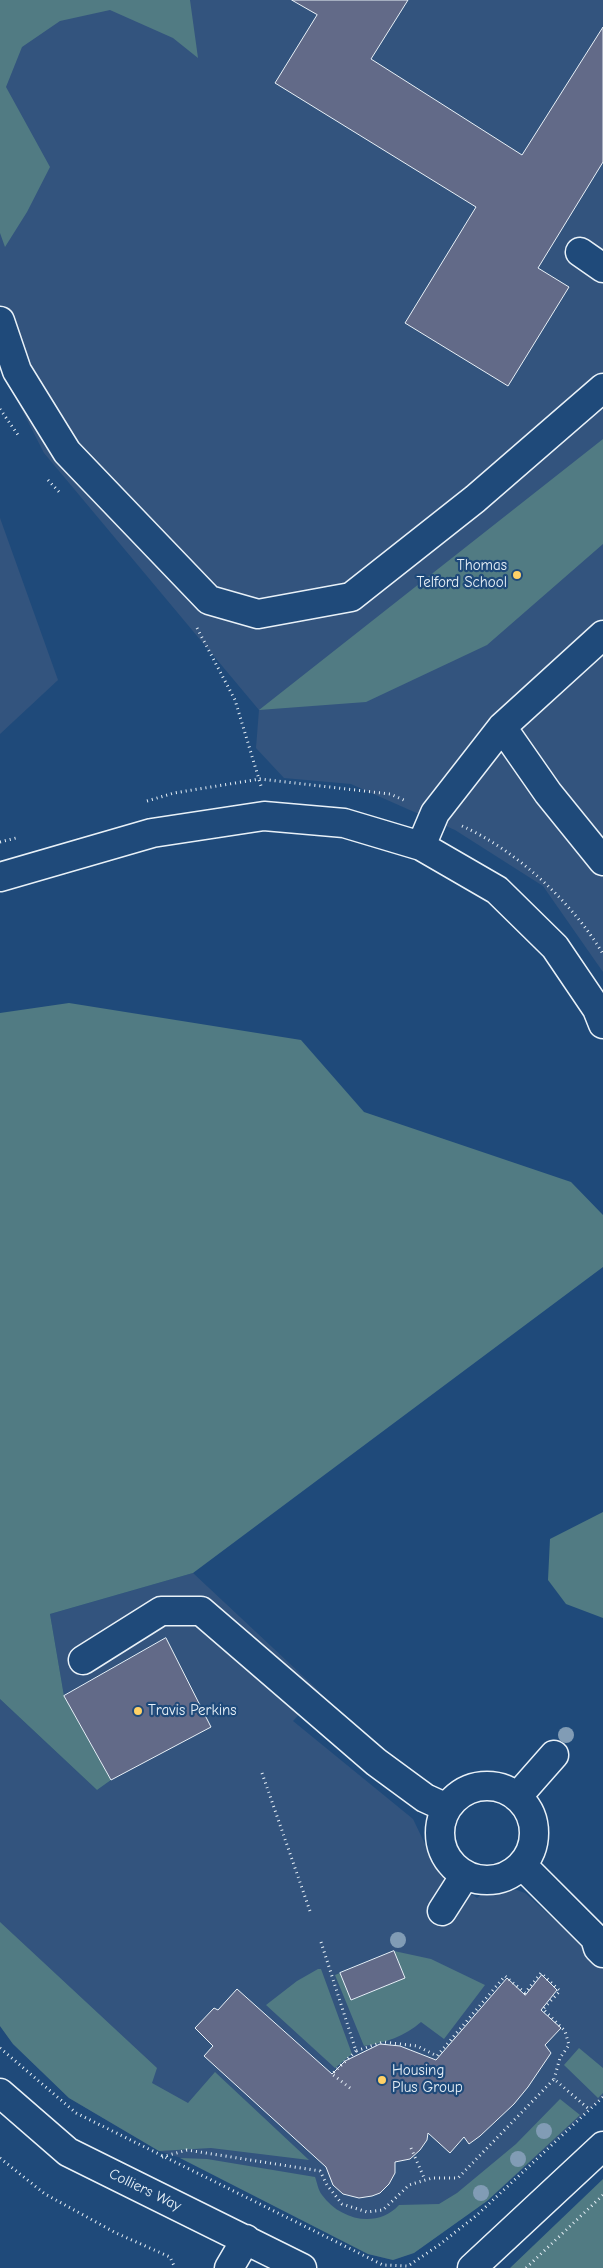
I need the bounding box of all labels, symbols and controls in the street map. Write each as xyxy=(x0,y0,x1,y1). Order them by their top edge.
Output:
place label: Thomas Telford School xyxy=(417,557,507,592)
marker: Thomas Telford School xyxy=(511,569,523,581)
place label: Travis Perkins xyxy=(148,1702,237,1720)
marker: Travis Perkins xyxy=(132,1705,144,1717)
place label: Housing Plus Group xyxy=(392,2062,463,2097)
marker: Housing Plus Group xyxy=(376,2074,388,2086)
street label: Colliers Way xyxy=(106,2165,184,2215)

